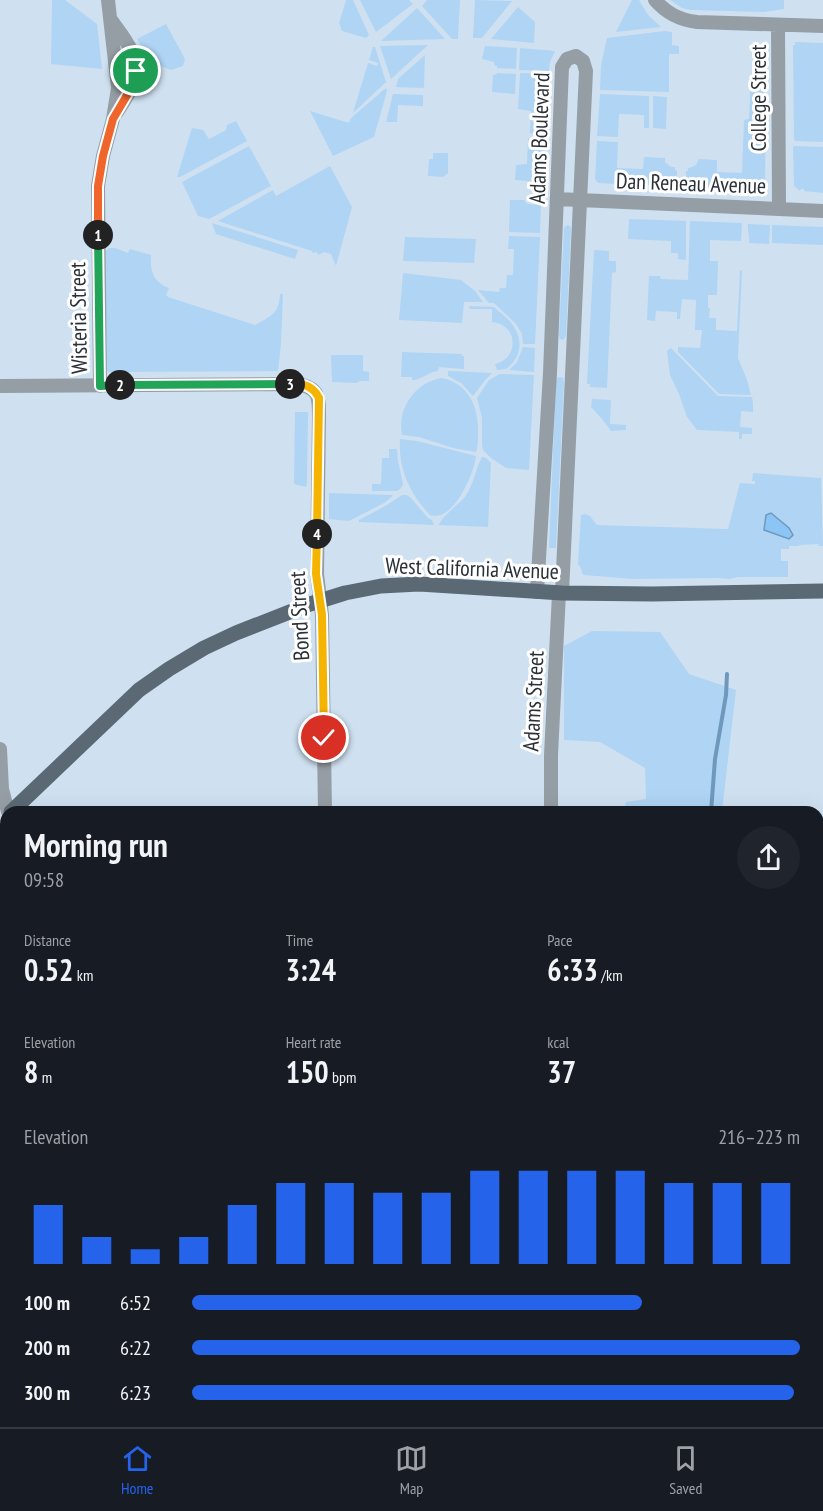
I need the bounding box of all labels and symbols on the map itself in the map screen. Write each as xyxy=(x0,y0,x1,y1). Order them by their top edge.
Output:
pin xyxy=(110,45,161,96)
street label: College Street xyxy=(744,45,772,151)
street label: Adams Boulevard xyxy=(523,72,555,204)
street label: Dan Reneau Avenue xyxy=(615,166,767,200)
pin: 1 xyxy=(83,220,113,250)
street label: Wisteria Street xyxy=(63,262,93,374)
pin: 3 xyxy=(275,369,305,399)
pin: 2 xyxy=(105,370,135,400)
pin: 4 xyxy=(302,519,332,549)
street label: West California Avenue xyxy=(385,551,559,585)
street label: Bond Street xyxy=(283,571,315,661)
street label: Adams Street xyxy=(516,650,550,752)
pin xyxy=(298,712,349,763)

